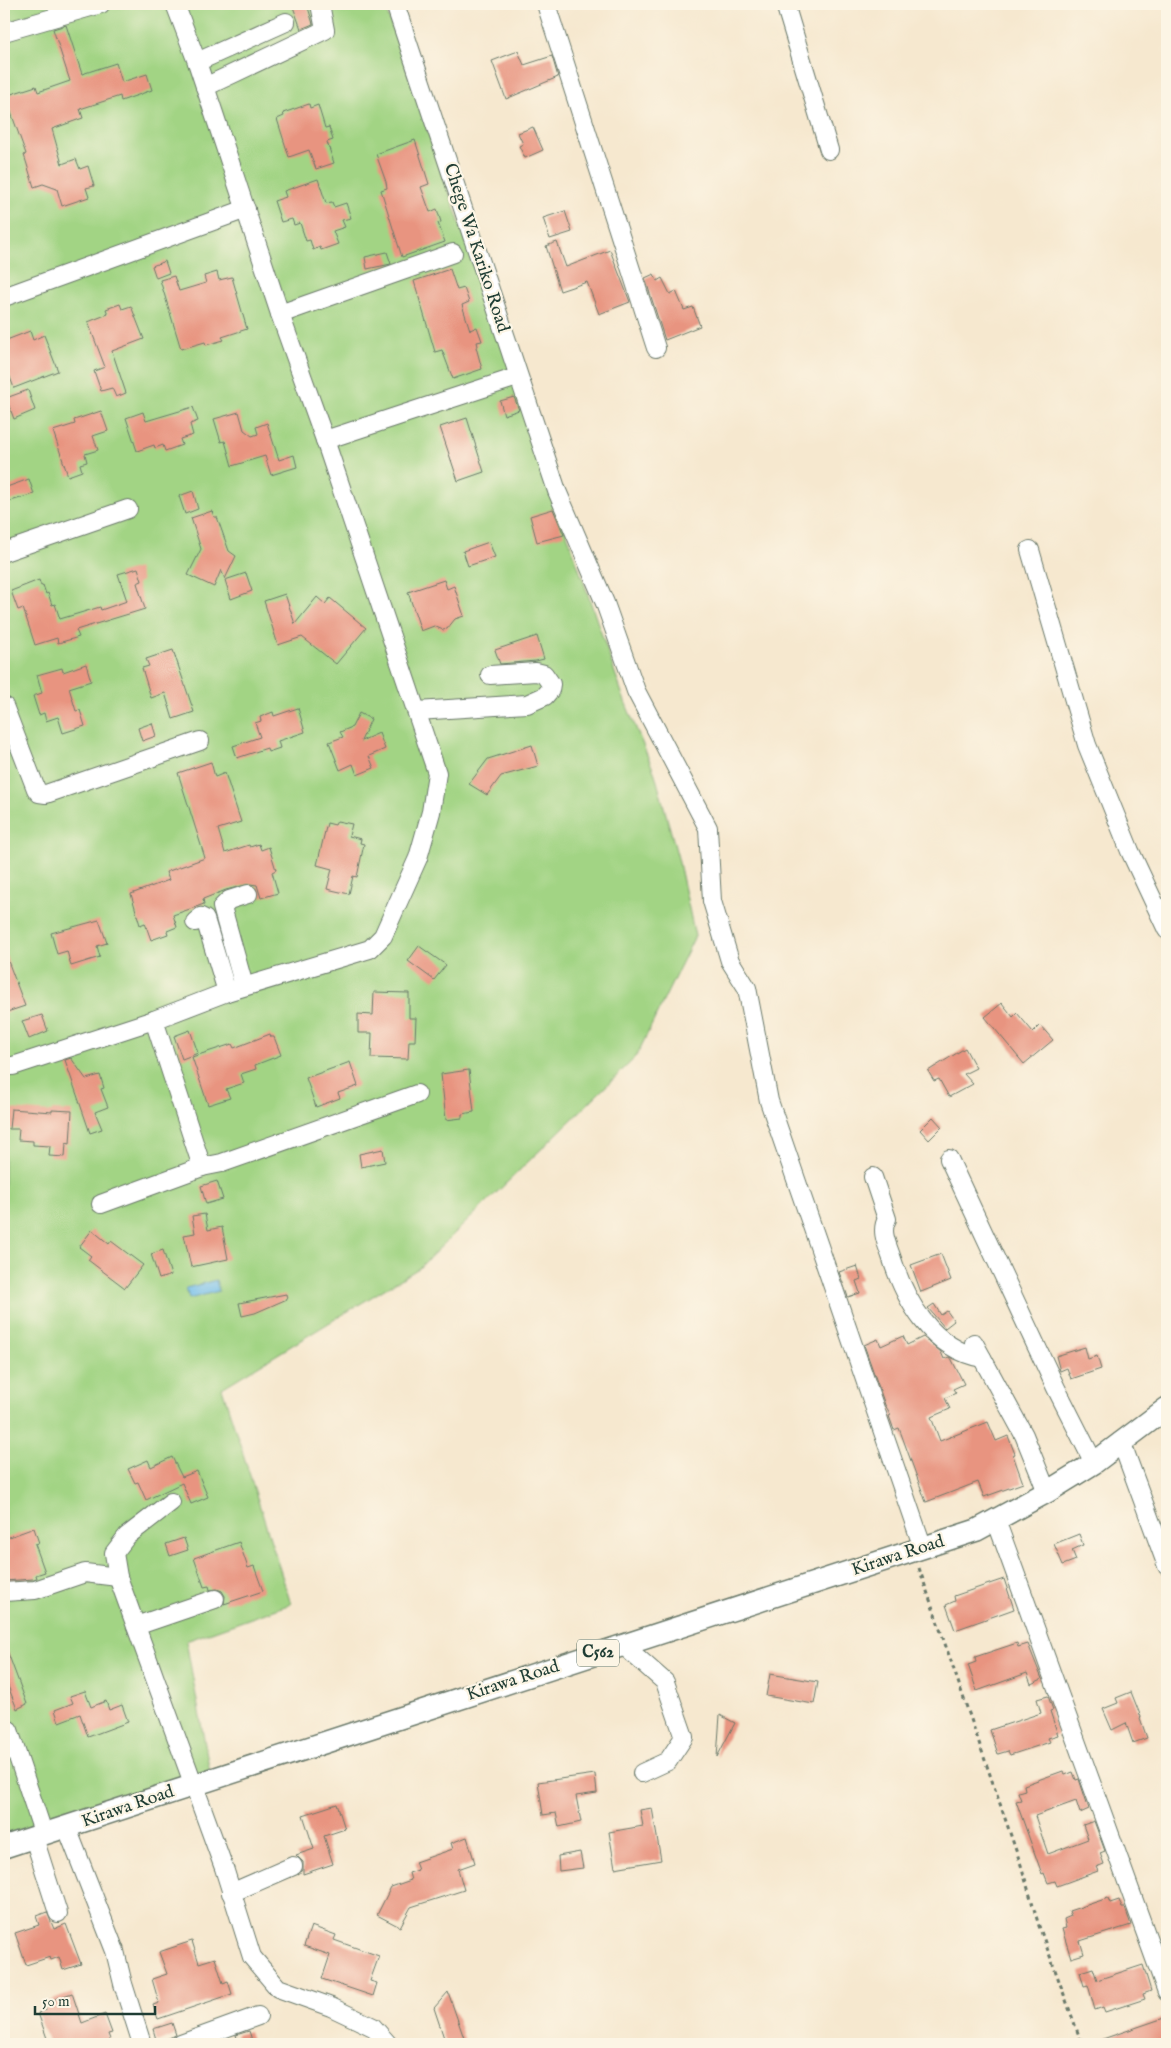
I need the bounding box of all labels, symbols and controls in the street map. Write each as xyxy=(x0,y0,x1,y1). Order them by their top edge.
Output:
street label: Chege Wa Kariko Road xyxy=(438,161,514,336)
street label: Kirawa Road xyxy=(849,1530,948,1582)
road number: C562 xyxy=(577,1640,619,1666)
street label: Kirawa Road xyxy=(464,1655,563,1707)
street label: Kirawa Road xyxy=(79,1780,178,1834)
scale bar xyxy=(35,1983,155,2015)
text: 50 m xyxy=(42,1992,70,2011)

